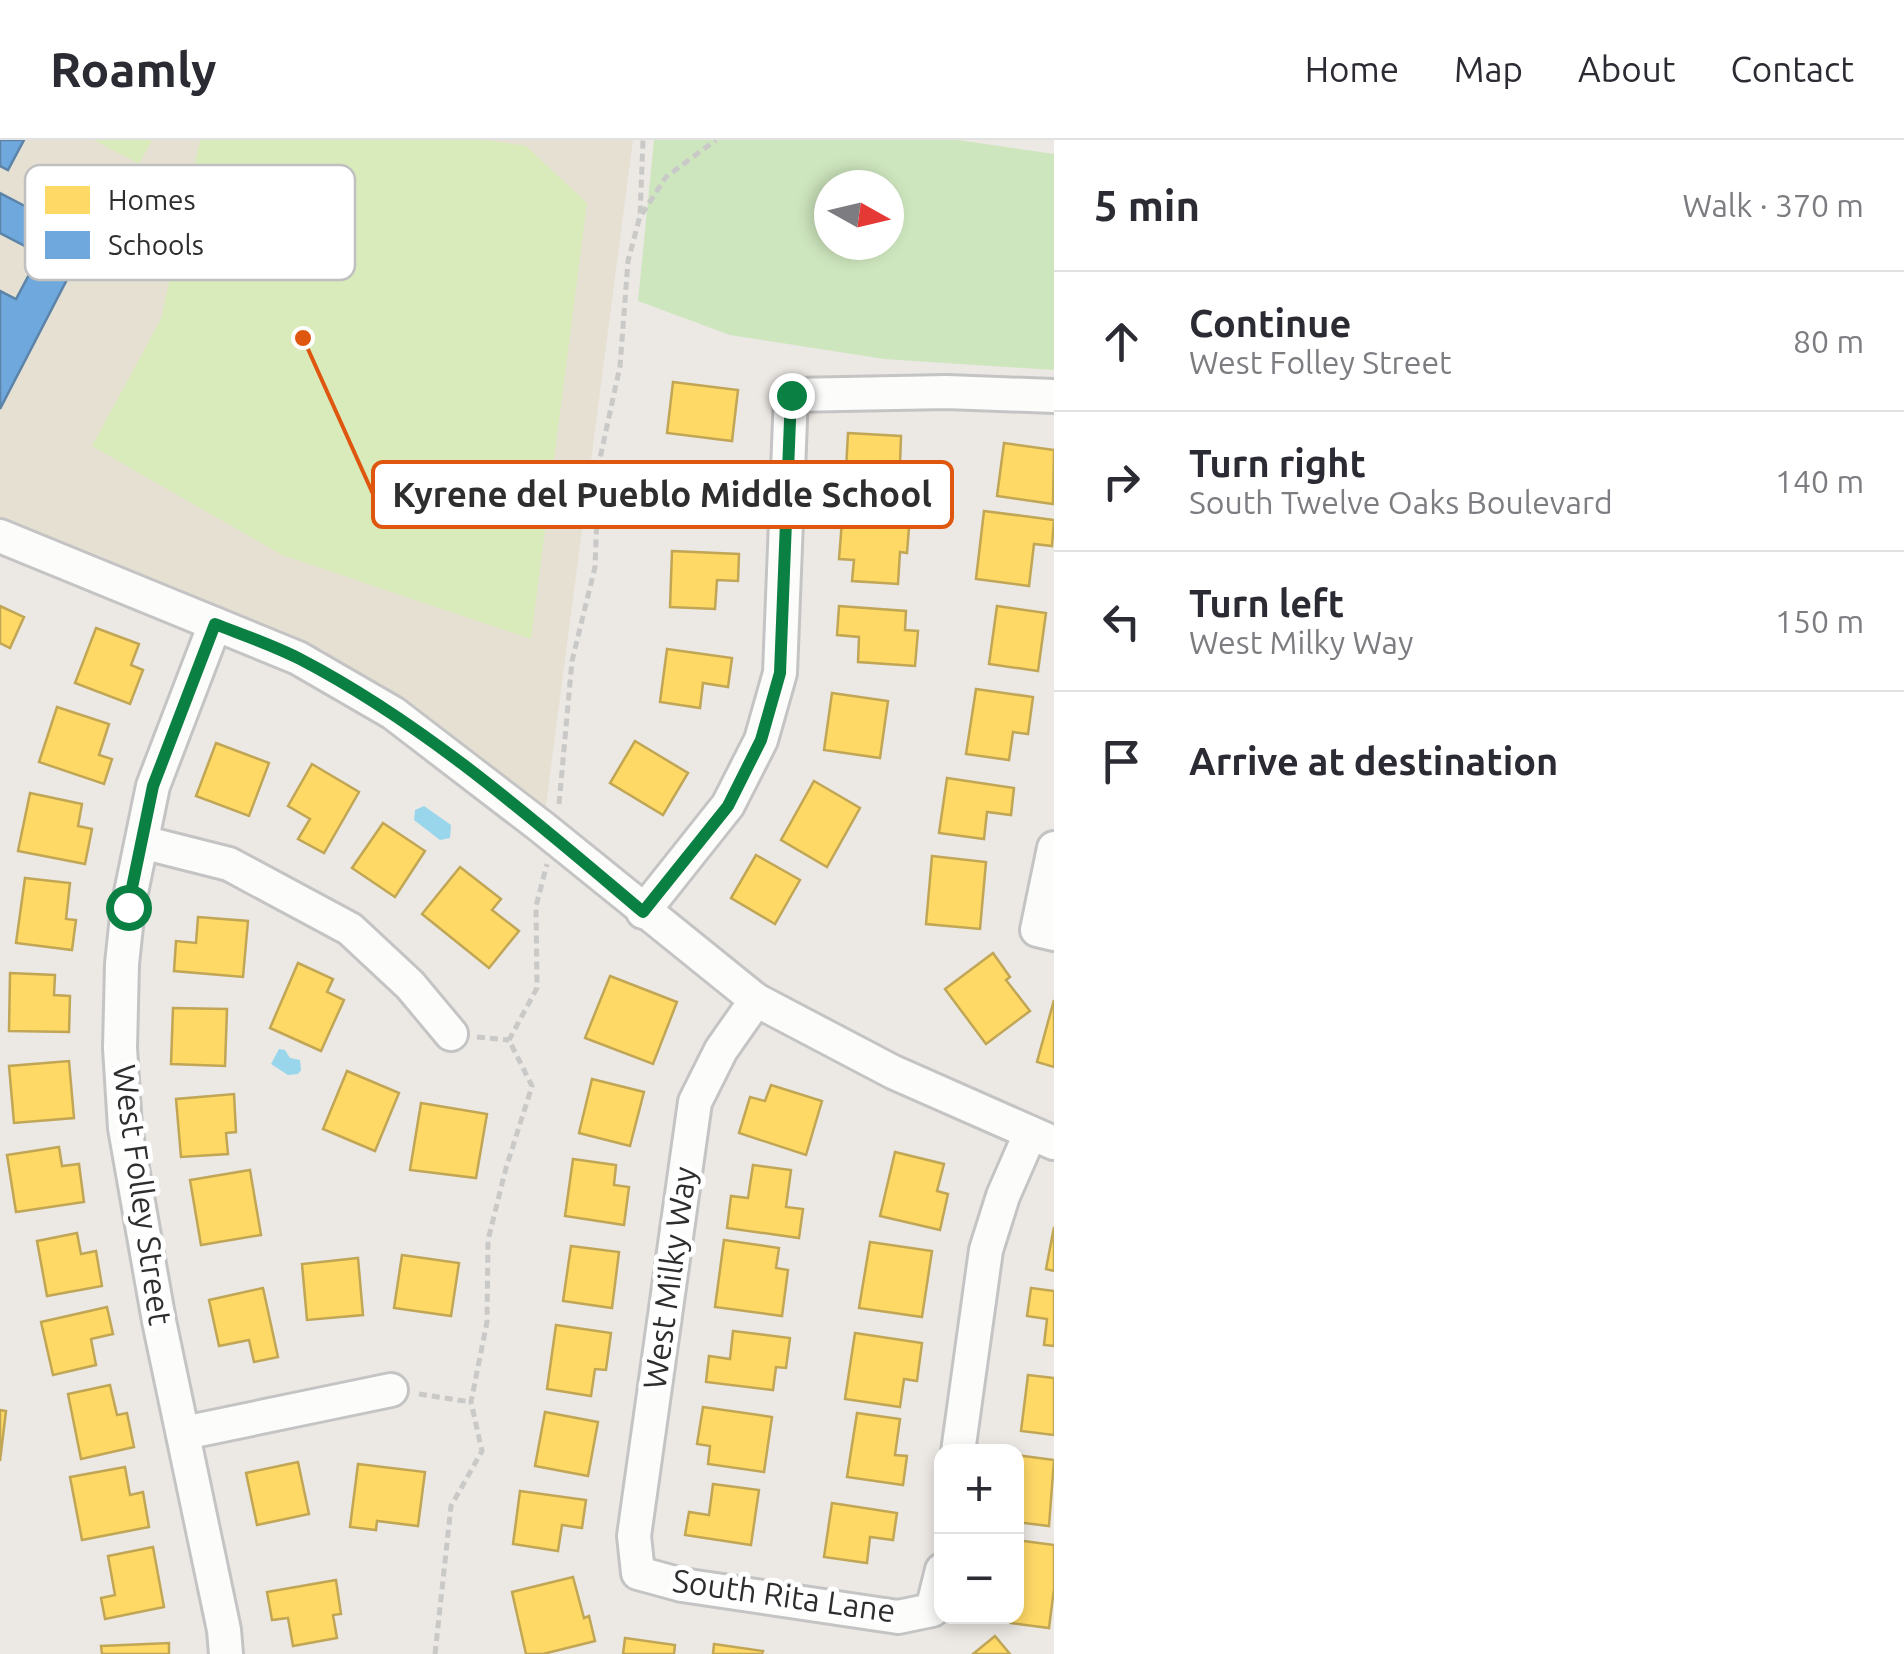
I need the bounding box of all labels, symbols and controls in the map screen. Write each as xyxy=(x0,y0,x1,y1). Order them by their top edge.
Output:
text: Roamly xyxy=(50,42,217,96)
text: Home xyxy=(1305,49,1399,89)
text: Map xyxy=(1454,49,1523,89)
text: About xyxy=(1578,49,1675,89)
text: Contact xyxy=(1730,49,1854,89)
legend xyxy=(25,165,355,280)
north arrow xyxy=(814,170,904,260)
text: 5 min xyxy=(1094,182,1200,229)
text: Homes xyxy=(108,184,196,215)
text: Walk · 370 m xyxy=(1682,187,1864,223)
text: Schools xyxy=(108,229,204,260)
text: Continue xyxy=(1189,302,1351,344)
icon: ahead xyxy=(1094,314,1149,369)
text: 80 m xyxy=(1793,323,1864,359)
text: West Folley Street xyxy=(1189,344,1452,380)
route end xyxy=(769,373,815,419)
text: Turn right xyxy=(1189,442,1366,484)
icon: right xyxy=(1094,454,1149,509)
callout: Kyrene del Pueblo Middle School xyxy=(373,462,952,527)
text: 140 m xyxy=(1775,463,1864,499)
text: Kyrene del Pueblo Middle School xyxy=(392,474,932,514)
text: South Twelve Oaks Boulevard xyxy=(1189,484,1613,520)
text: Turn left xyxy=(1189,582,1344,624)
icon: left xyxy=(1094,594,1149,649)
text: 150 m xyxy=(1775,603,1864,639)
text: West Milky Way xyxy=(1189,624,1413,660)
icon: arrive xyxy=(1094,734,1149,789)
text: Arrive at destination xyxy=(1189,740,1558,782)
route start xyxy=(106,885,152,931)
street label: West Folley Street xyxy=(107,1062,179,1328)
street label: West Milky Way xyxy=(636,1164,702,1391)
map controls xyxy=(934,1444,1024,1624)
button: + xyxy=(934,1444,1024,1534)
button: − xyxy=(934,1534,1024,1624)
street label: South Rita Lane xyxy=(670,1562,898,1628)

